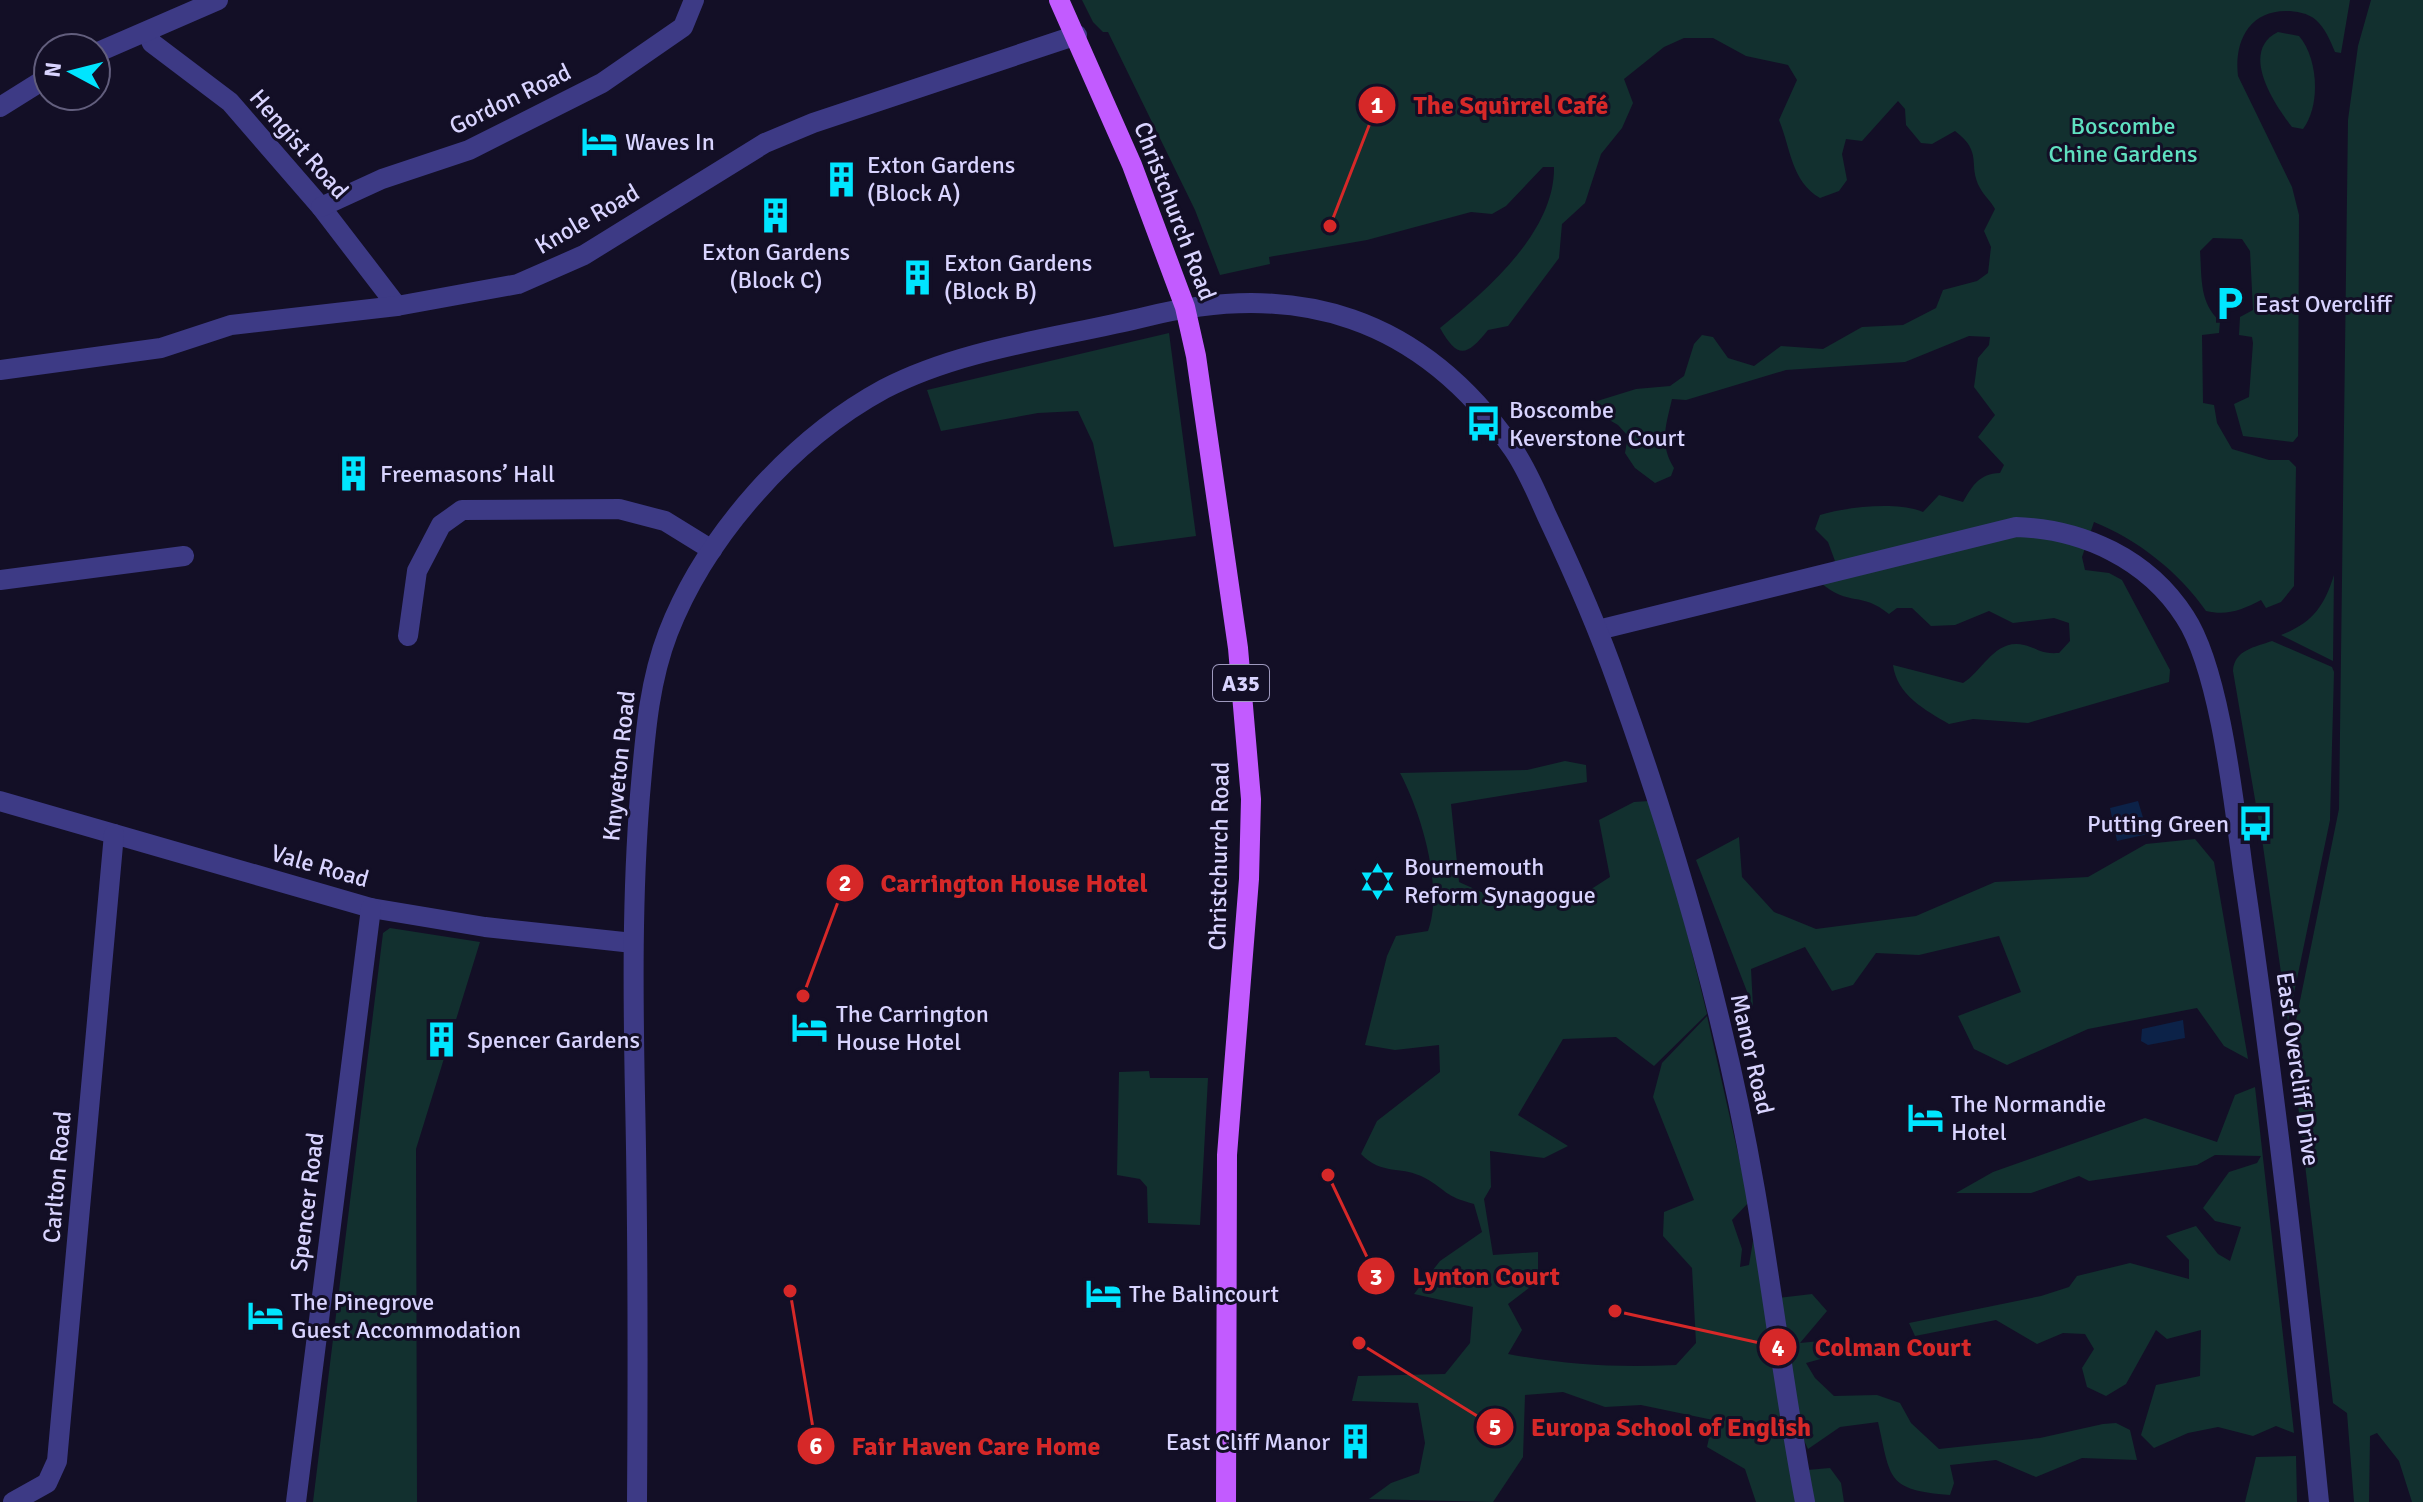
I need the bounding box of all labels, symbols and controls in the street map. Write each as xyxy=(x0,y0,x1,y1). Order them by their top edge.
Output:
north arrow xyxy=(32,32,112,112)
street label: Gordon Road xyxy=(444,57,576,141)
text: N xyxy=(38,60,67,79)
callout: The Squirrel Café xyxy=(1357,80,1624,130)
street label: Hengist Road xyxy=(243,83,355,205)
text: 1 xyxy=(1371,90,1384,120)
text: The Squirrel Café xyxy=(1414,90,1609,122)
park label: Boscombe Chine Gardens xyxy=(2049,111,2197,169)
street label: Christchurch Road xyxy=(1127,117,1223,305)
hotel icon: Waves In xyxy=(580,123,618,161)
place label: Waves In xyxy=(625,127,715,157)
place label: Exton Gardens (Block A) xyxy=(867,150,1015,208)
building icon: Exton Gardens (Block A) xyxy=(822,160,860,198)
street label: Knole Road xyxy=(530,177,644,261)
building icon: Exton Gardens (Block C) xyxy=(757,196,795,234)
place label: Exton Gardens (Block C) xyxy=(702,237,850,295)
place label: Exton Gardens (Block B) xyxy=(944,248,1092,306)
building icon: Exton Gardens (Block B) xyxy=(899,258,937,296)
parking icon: East Overcliff xyxy=(2210,285,2248,323)
place label: East Overcliff xyxy=(2255,289,2393,319)
place label: Boscombe Keverstone Court xyxy=(1509,395,1685,453)
bus stop icon: Boscombe Keverstone Court xyxy=(1464,405,1502,443)
building icon: Freemasons’ Hall xyxy=(335,455,373,493)
place label: Freemasons’ Hall xyxy=(380,459,555,489)
road number: A35 xyxy=(1213,665,1269,701)
street label: Knyveton Road xyxy=(596,689,642,843)
street label: Christchurch Road xyxy=(1202,761,1236,951)
bus stop icon: Putting Green xyxy=(2236,805,2274,843)
place label: Putting Green xyxy=(2087,809,2229,839)
street label: Vale Road xyxy=(268,838,372,894)
place label: Bournemouth Reform Synagogue xyxy=(1404,852,1596,910)
callout: Carrington House Hotel xyxy=(825,858,1164,908)
synagogue icon: Bournemouth Reform Synagogue xyxy=(1359,862,1397,900)
text: 2 xyxy=(839,868,851,898)
text: Carrington House Hotel xyxy=(880,868,1148,900)
street label: East Overcliff Drive xyxy=(2270,970,2326,1168)
street label: Manor Road xyxy=(1724,991,1780,1117)
place label: The Carrington House Hotel xyxy=(836,999,989,1057)
hotel icon: The Carrington House Hotel xyxy=(791,1009,829,1047)
building icon: Spencer Gardens xyxy=(422,1021,460,1059)
place label: Spencer Gardens xyxy=(467,1025,640,1055)
place label: The Normandie Hotel xyxy=(1951,1089,2106,1147)
hotel icon: The Normandie Hotel xyxy=(1906,1099,1944,1137)
street label: Carlton Road xyxy=(36,1110,78,1244)
street label: Spencer Road xyxy=(284,1131,330,1273)
callout: Lynton Court xyxy=(1356,1251,1575,1301)
text: Lynton Court xyxy=(1412,1261,1560,1293)
text: 3 xyxy=(1370,1262,1382,1292)
hotel icon: The Balincourt xyxy=(1084,1275,1122,1313)
place label: The Balincourt xyxy=(1129,1279,1279,1309)
place label: The Pinegrove Guest Accommodation xyxy=(291,1287,521,1345)
hotel icon: The Pinegrove Guest Accommodation xyxy=(246,1297,284,1335)
callout: Colman Court xyxy=(1758,1322,1987,1372)
text: Colman Court xyxy=(1815,1332,1971,1364)
text: 4 xyxy=(1772,1333,1785,1363)
callout: Europa School of English xyxy=(1475,1402,1827,1452)
text: 5 xyxy=(1489,1412,1501,1442)
text: Europa School of English xyxy=(1531,1412,1811,1444)
callout: Fair Haven Care Home xyxy=(796,1421,1117,1471)
building icon: East Cliff Manor xyxy=(1337,1423,1375,1461)
place label: East Cliff Manor xyxy=(1166,1427,1330,1457)
text: 6 xyxy=(810,1431,823,1461)
text: Fair Haven Care Home xyxy=(851,1431,1101,1463)

